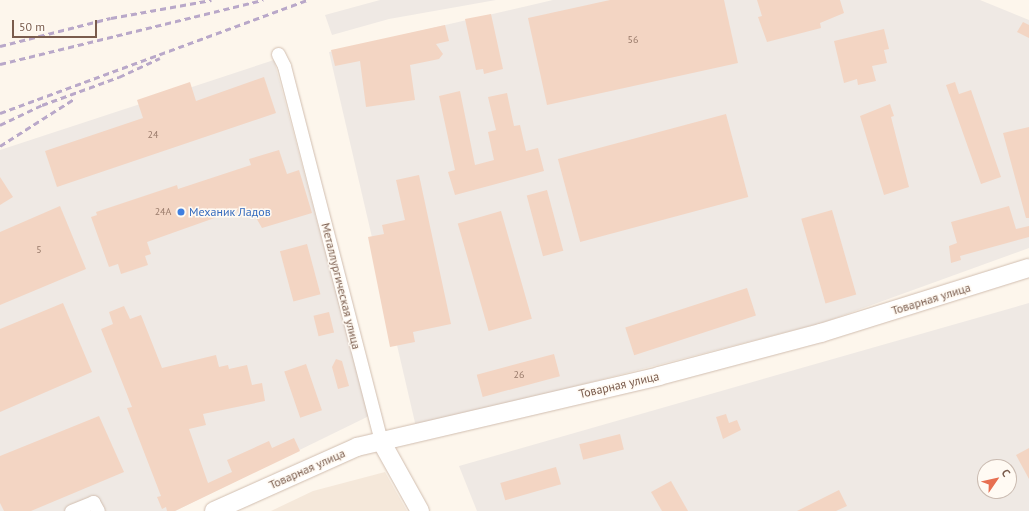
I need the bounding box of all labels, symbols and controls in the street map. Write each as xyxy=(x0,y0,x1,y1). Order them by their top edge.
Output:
scale bar xyxy=(14,12,99,38)
text: 50 m xyxy=(19,19,45,34)
house number: 56 xyxy=(628,34,638,46)
house number: 24 xyxy=(148,129,158,141)
place label: Механик Ладов xyxy=(189,205,271,219)
house number: 24А xyxy=(155,206,171,218)
marker: Механик Ладов xyxy=(176,207,186,217)
street label: Металлургическая улица xyxy=(318,221,364,351)
house number: 5 xyxy=(36,244,42,256)
street label: Товарная улица xyxy=(890,280,972,318)
house number: 26 xyxy=(514,369,524,381)
street label: Товарная улица xyxy=(577,369,661,401)
street label: Товарная улица xyxy=(267,446,347,492)
north arrow xyxy=(977,459,1017,499)
text: С xyxy=(999,466,1014,479)

